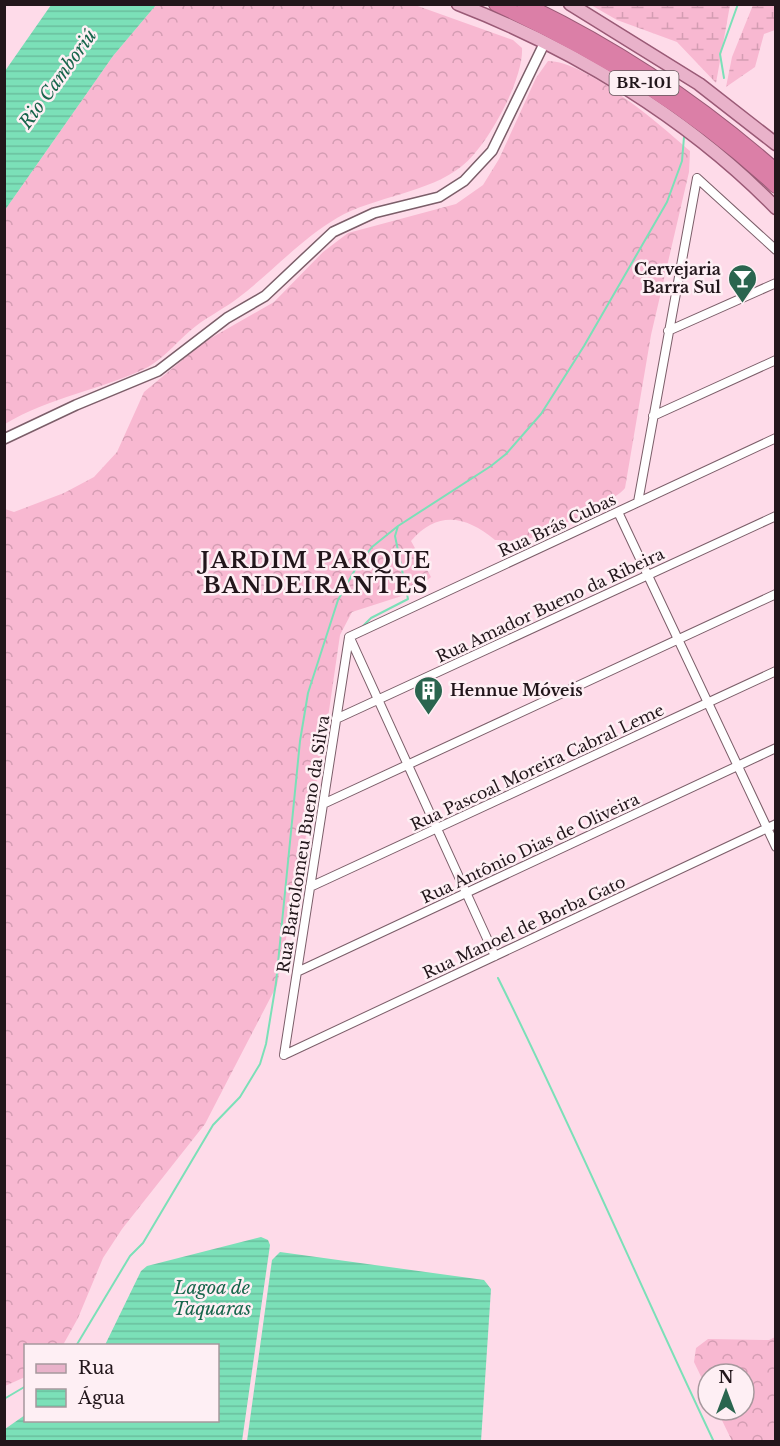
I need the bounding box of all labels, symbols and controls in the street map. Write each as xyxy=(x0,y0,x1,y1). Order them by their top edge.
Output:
water label: Rio Camboriú xyxy=(14,25,102,134)
road number: BR-101 xyxy=(610,71,678,95)
place label: Cervejaria Barra Sul xyxy=(634,259,721,297)
bar icon: Cervejaria Barra Sul xyxy=(726,262,758,304)
street label: Rua Brás Cubas xyxy=(495,489,619,561)
street label: Rua Amador Bueno da Ribeira xyxy=(433,543,667,667)
district label: JARDIM PARQUE BANDEIRANTES xyxy=(196,547,432,599)
building icon: Hennue Móveis xyxy=(413,674,445,716)
place label: Hennue Móveis xyxy=(450,680,583,700)
street label: Rua Pascoal Moreira Cabral Leme xyxy=(407,699,667,835)
street label: Rua Bartolomeu Bueno da Silva xyxy=(273,714,333,974)
street label: Rua Antônio Dias de Oliveira xyxy=(418,789,642,907)
street label: Rua Manoel de Borba Gato xyxy=(419,871,629,983)
water label: Lagoa de Taquaras xyxy=(173,1277,251,1320)
legend xyxy=(24,1344,219,1422)
text: Rua xyxy=(78,1357,114,1379)
north arrow xyxy=(696,1362,756,1422)
text: N xyxy=(718,1367,734,1387)
text: Água xyxy=(77,1386,125,1409)

